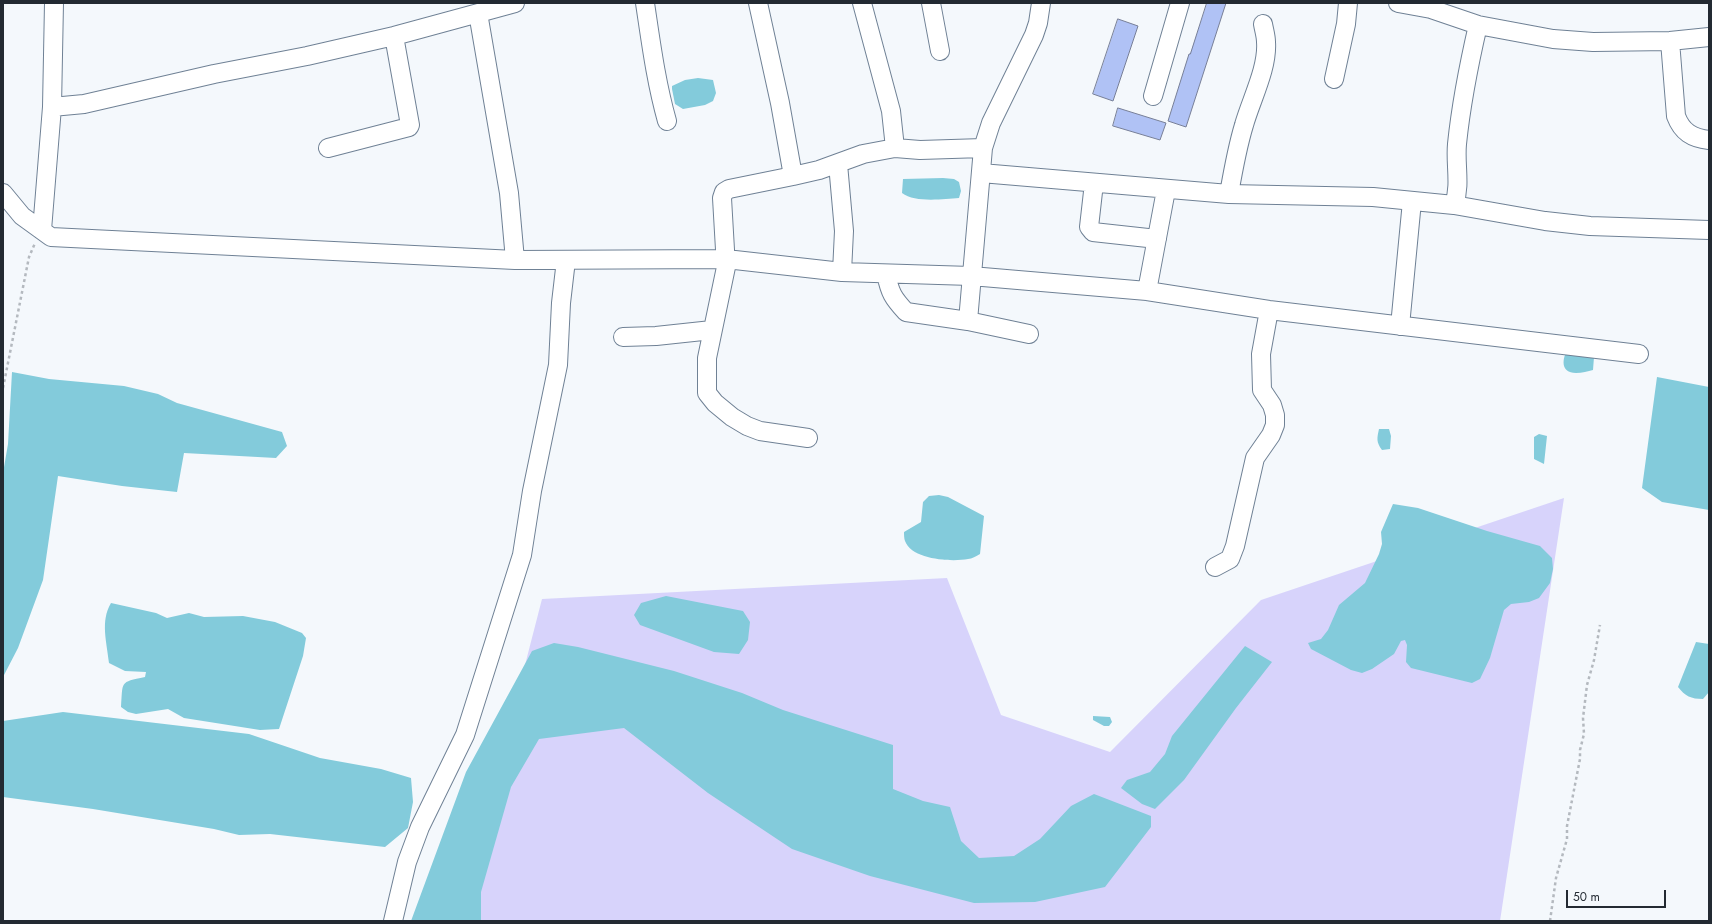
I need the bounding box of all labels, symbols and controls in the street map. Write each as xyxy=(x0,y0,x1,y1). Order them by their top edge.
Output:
scale bar xyxy=(1568,882,1668,908)
text: 50 m xyxy=(1573,888,1600,906)

